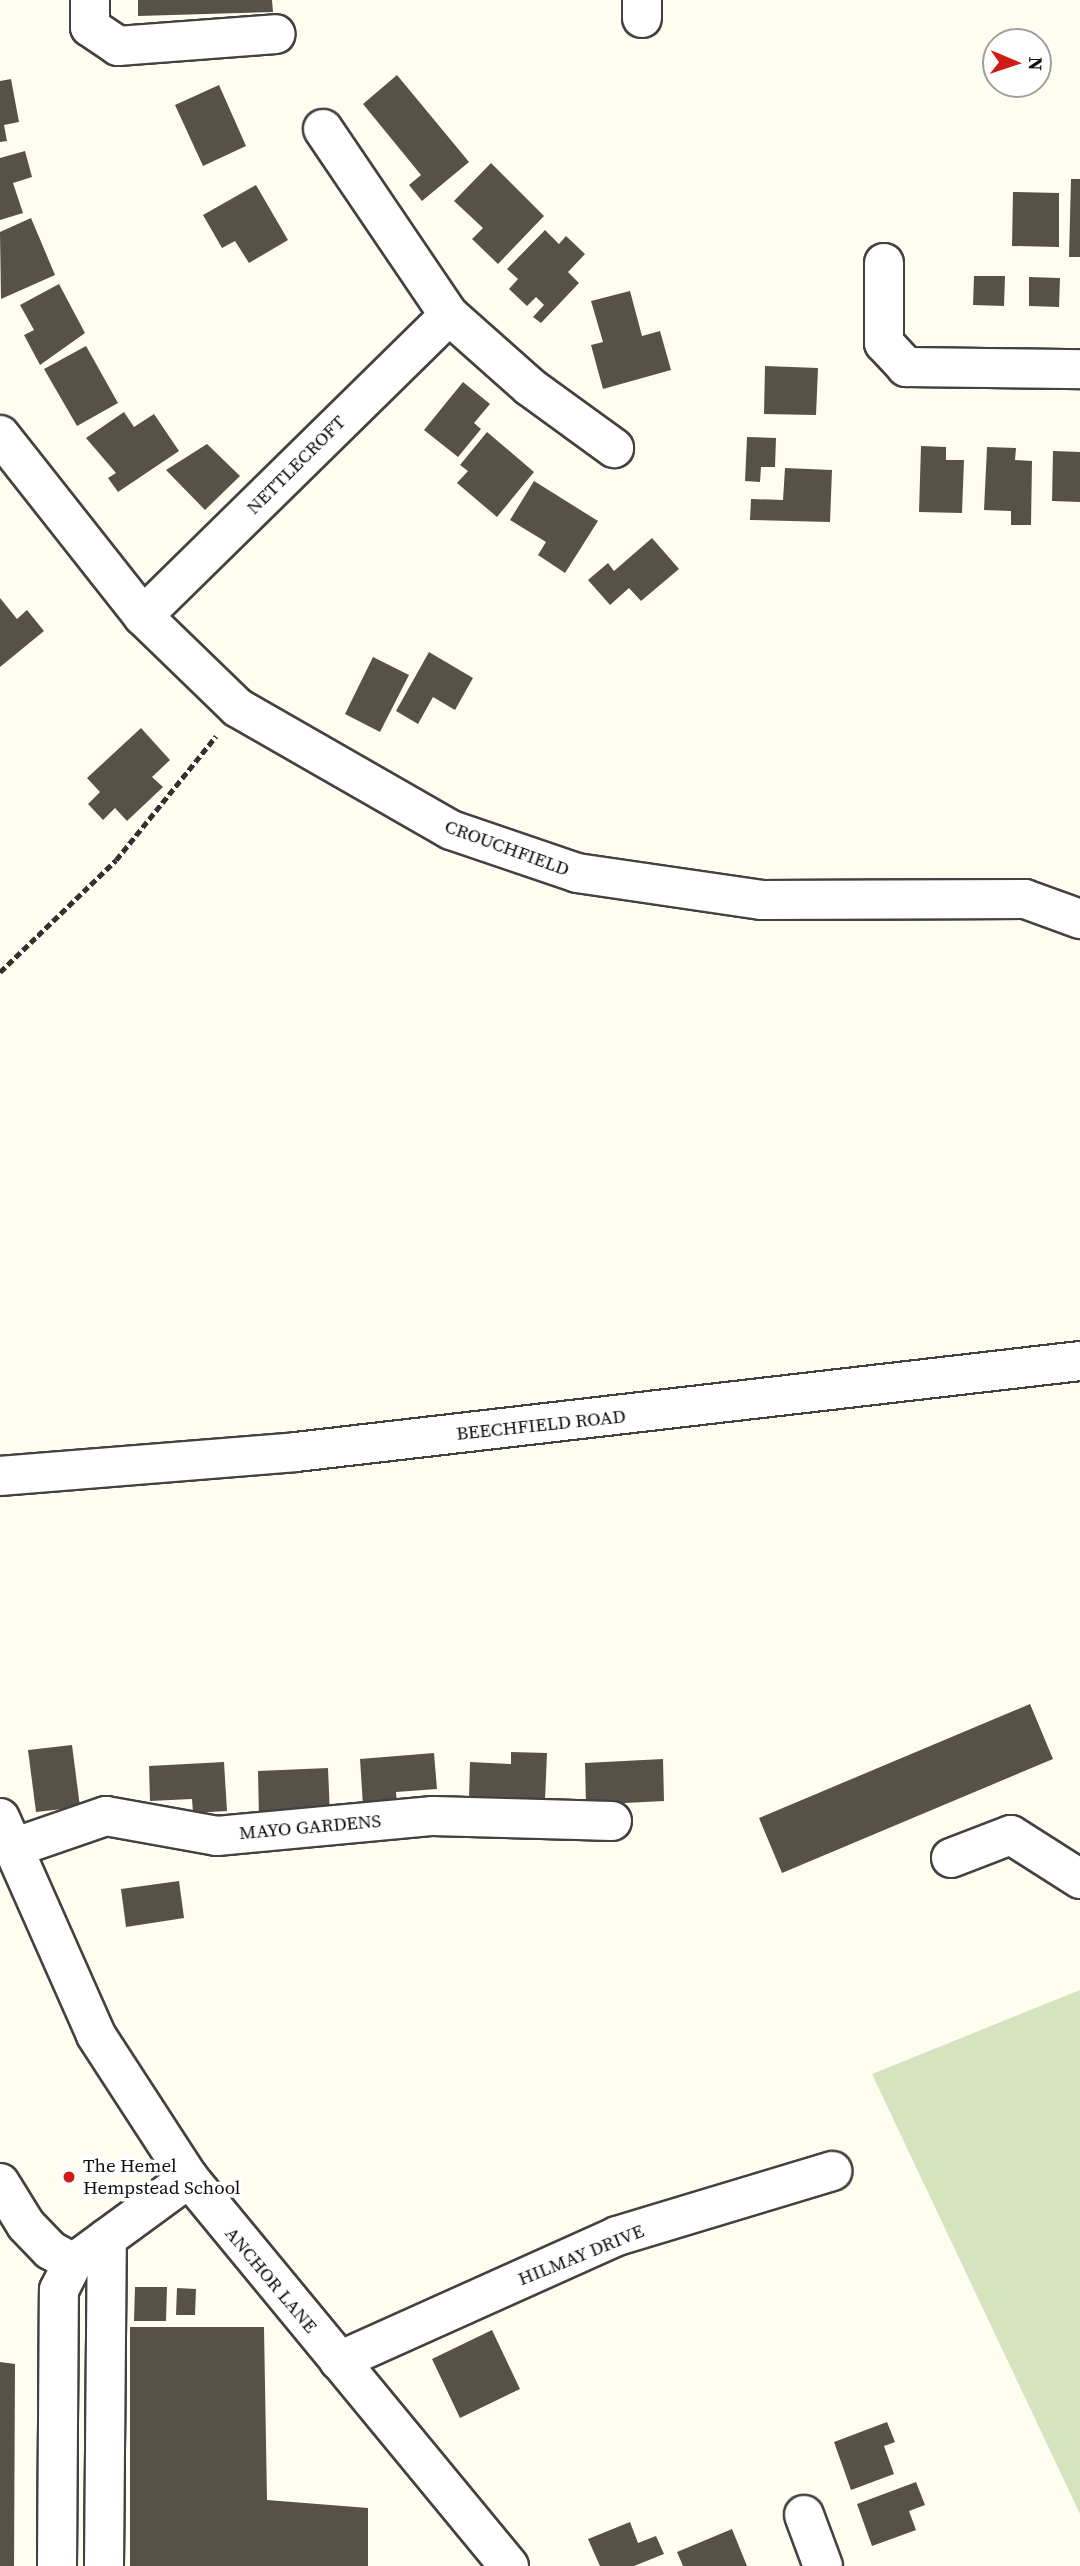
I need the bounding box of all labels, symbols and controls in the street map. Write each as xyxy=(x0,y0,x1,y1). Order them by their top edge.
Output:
north arrow xyxy=(982,28,1052,98)
text: N xyxy=(1023,56,1049,71)
street label: NETTLECROFT xyxy=(242,411,350,519)
street label: CROUCHFIELD xyxy=(442,815,572,881)
street label: BEECHFIELD ROAD xyxy=(455,1405,627,1445)
street label: MAYO GARDENS xyxy=(238,1809,382,1845)
place label: The Hemel Hempstead School xyxy=(83,2155,241,2199)
marker: The Hemel Hempstead School xyxy=(61,2169,77,2185)
street label: HILMAY DRIVE xyxy=(514,2219,648,2291)
street label: ANCHOR LANE xyxy=(220,2222,322,2338)

